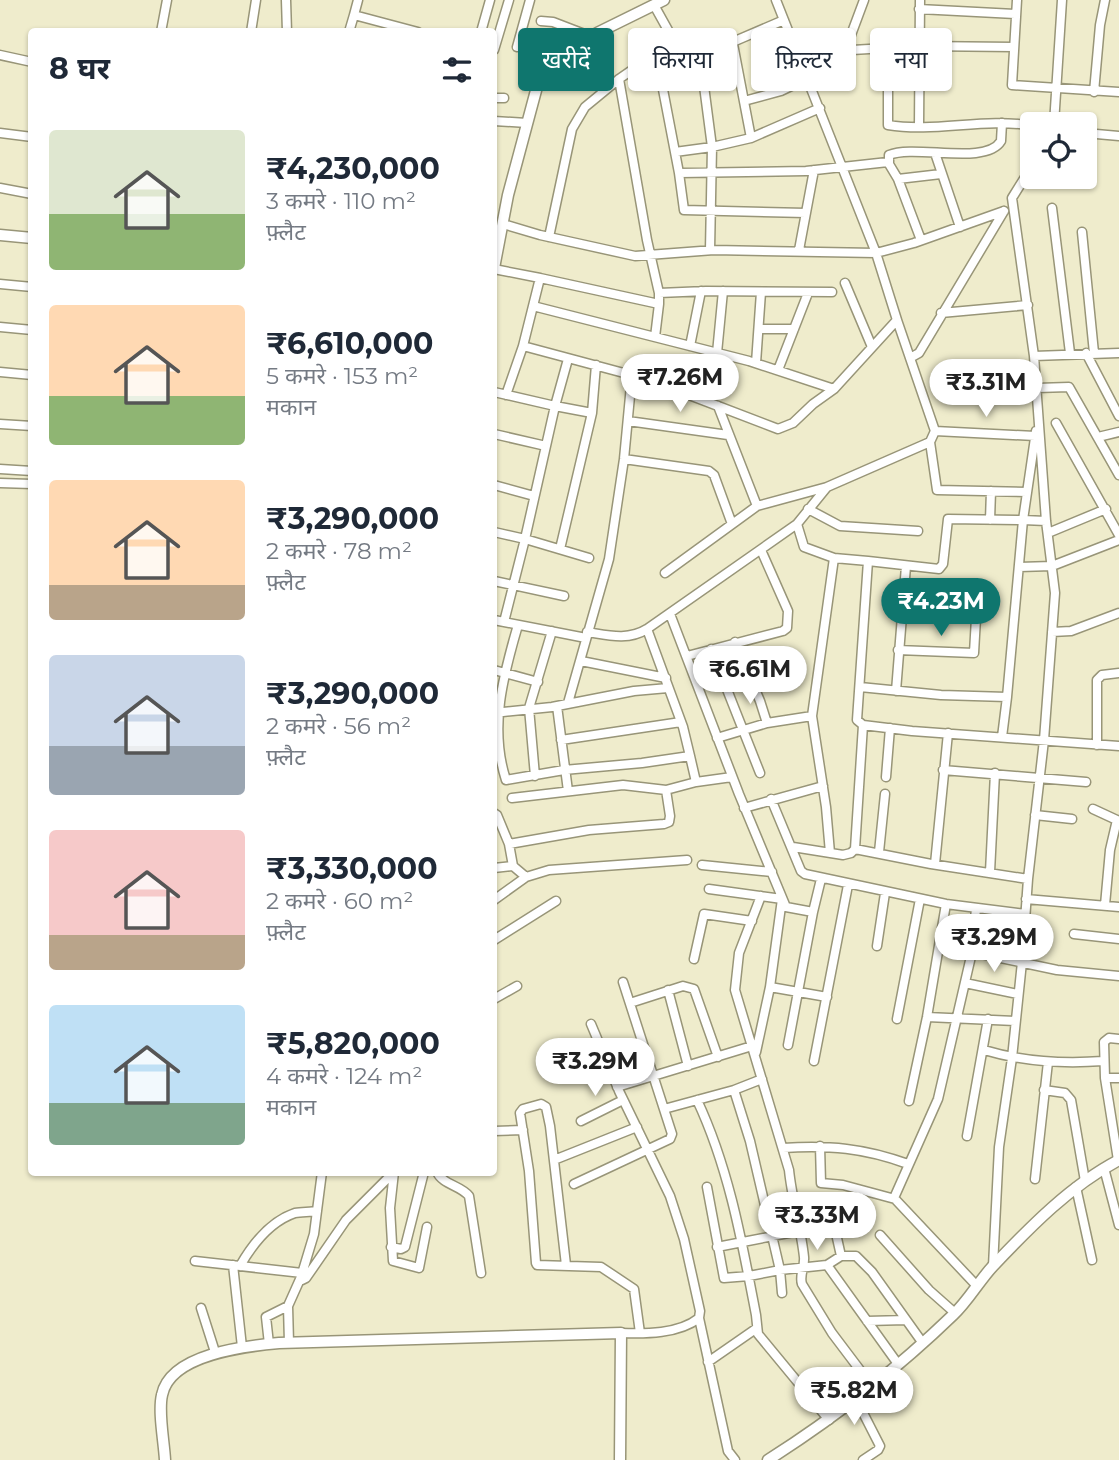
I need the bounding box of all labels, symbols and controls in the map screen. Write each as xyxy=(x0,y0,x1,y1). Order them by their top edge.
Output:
chip: खरीदें xyxy=(518,28,614,91)
chip: किराया xyxy=(628,28,737,91)
chip: फ़िल्टर xyxy=(751,28,856,91)
chip: नया xyxy=(870,28,952,91)
text: 8 घर xyxy=(49,50,110,87)
icon: filters xyxy=(438,51,476,89)
map controls xyxy=(1020,112,1097,189)
button: locate xyxy=(1020,112,1097,189)
text: ₹4,230,000 xyxy=(266,150,440,187)
icon: home xyxy=(105,158,189,242)
text: 3 कमरे · 110 m² xyxy=(266,187,416,215)
text: फ़्लैट xyxy=(266,218,306,246)
text: ₹6,610,000 xyxy=(266,325,433,362)
icon: home xyxy=(105,333,189,417)
pin: ₹7.26M xyxy=(623,354,737,414)
pin: ₹3.31M xyxy=(929,360,1043,419)
text: 5 कमरे · 153 m² xyxy=(266,362,418,390)
text: ₹7.26M xyxy=(637,363,723,391)
text: ₹3.31M xyxy=(945,368,1027,396)
text: मकान xyxy=(266,393,316,421)
text: ₹3,290,000 xyxy=(266,500,439,537)
icon: home xyxy=(105,508,189,592)
text: 2 कमरे · 78 m² xyxy=(266,537,412,565)
text: फ़्लैट xyxy=(266,568,306,596)
pin: ₹4.23M xyxy=(884,578,998,638)
text: ₹4.23M xyxy=(897,587,985,615)
pin: ₹6.61M xyxy=(693,646,807,706)
text: ₹6.61M xyxy=(709,655,791,683)
text: ₹3,290,000 xyxy=(266,675,439,712)
icon: home xyxy=(105,683,189,767)
text: 2 कमरे · 56 m² xyxy=(266,712,411,740)
text: फ़्लैट xyxy=(266,743,306,771)
text: ₹3,330,000 xyxy=(266,850,438,887)
icon: home xyxy=(105,858,189,942)
text: 2 कमरे · 60 m² xyxy=(266,887,413,915)
pin: ₹3.29M xyxy=(937,914,1051,974)
text: फ़्लैट xyxy=(266,918,306,946)
text: ₹3.29M xyxy=(951,923,1037,951)
text: ₹5,820,000 xyxy=(266,1025,440,1062)
icon: home xyxy=(105,1033,189,1117)
pin: ₹3.29M xyxy=(538,1038,652,1098)
text: ₹3.29M xyxy=(552,1047,638,1075)
text: 4 कमरे · 124 m² xyxy=(266,1062,422,1090)
text: मकान xyxy=(266,1093,316,1121)
pin: ₹3.33M xyxy=(760,1192,874,1252)
text: ₹3.33M xyxy=(774,1201,860,1229)
pin: ₹5.82M xyxy=(797,1368,911,1427)
text: ₹5.82M xyxy=(810,1376,898,1404)

